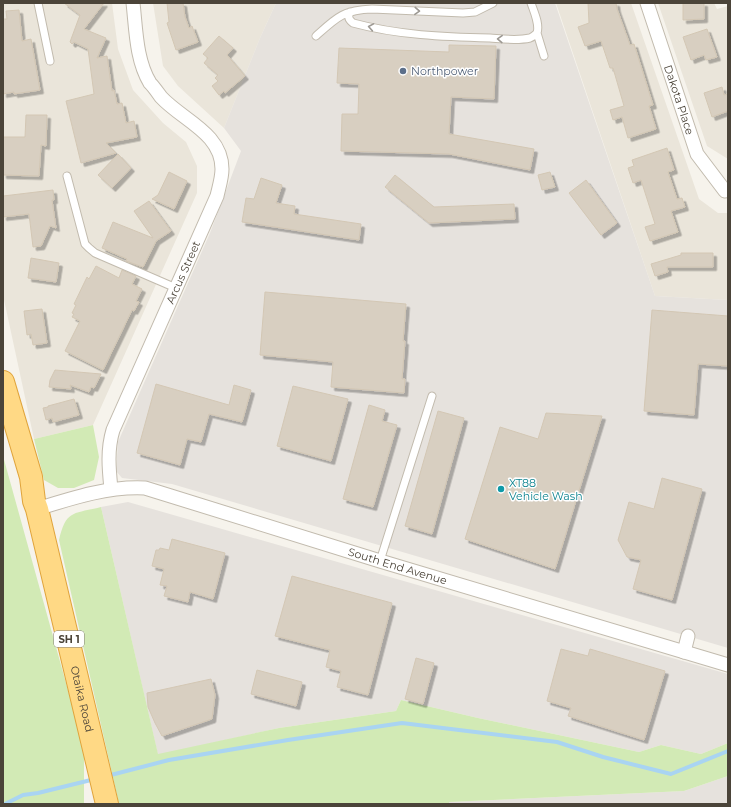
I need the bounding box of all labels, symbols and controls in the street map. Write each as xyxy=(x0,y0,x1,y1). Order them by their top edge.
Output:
one-way arrow xyxy=(414,7,420,16)
one-way arrow xyxy=(368,23,374,32)
one-way arrow xyxy=(497,35,503,43)
street label: Dakota Place xyxy=(661,63,697,137)
place label: Northpower xyxy=(411,64,478,78)
marker: Northpower xyxy=(398,66,408,76)
street label: Arcus Street xyxy=(163,238,203,306)
place label: XT88 Vehicle Wash xyxy=(509,476,583,503)
marker: XT88 Vehicle Wash xyxy=(496,484,506,494)
street label: South End Avenue xyxy=(346,545,449,588)
road number: SH 1 xyxy=(54,631,84,647)
street label: Otaika Road xyxy=(67,664,97,733)

